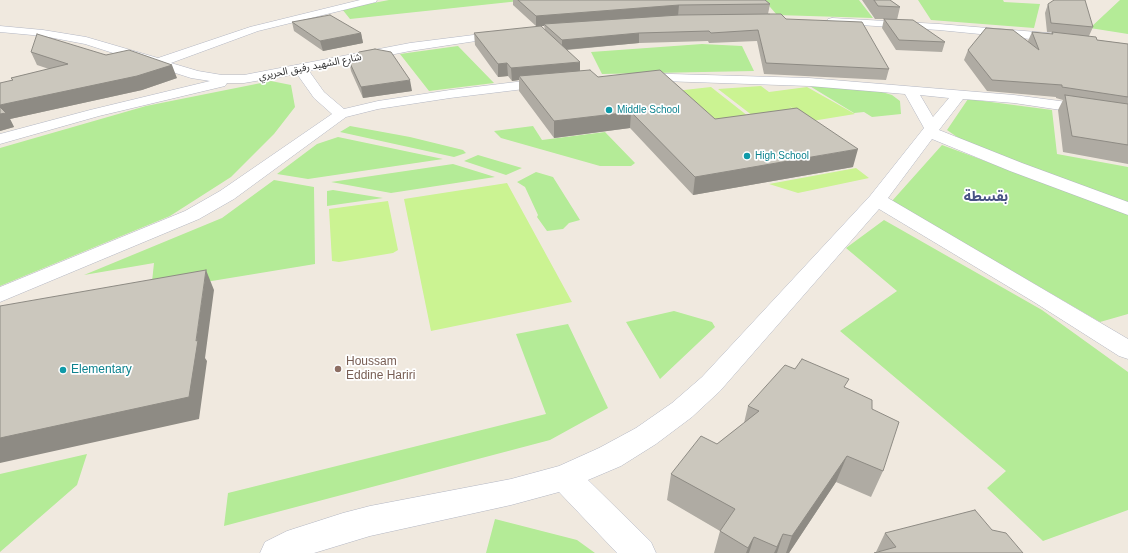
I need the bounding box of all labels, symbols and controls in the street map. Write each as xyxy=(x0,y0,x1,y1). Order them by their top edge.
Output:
street label: شارع الشهيد رفيق الحريري xyxy=(257,51,363,83)
place label: Middle School xyxy=(617,104,680,116)
marker: Middle School xyxy=(604,105,614,115)
place label: High School xyxy=(755,150,809,162)
marker: High School xyxy=(742,151,752,161)
district label: بقسطة xyxy=(964,189,1008,205)
place label: Houssam Eddine Hariri xyxy=(346,355,415,383)
place label: Elementary xyxy=(71,363,132,377)
marker: Houssam Eddine Hariri xyxy=(333,364,343,374)
marker: Elementary xyxy=(58,365,68,375)

